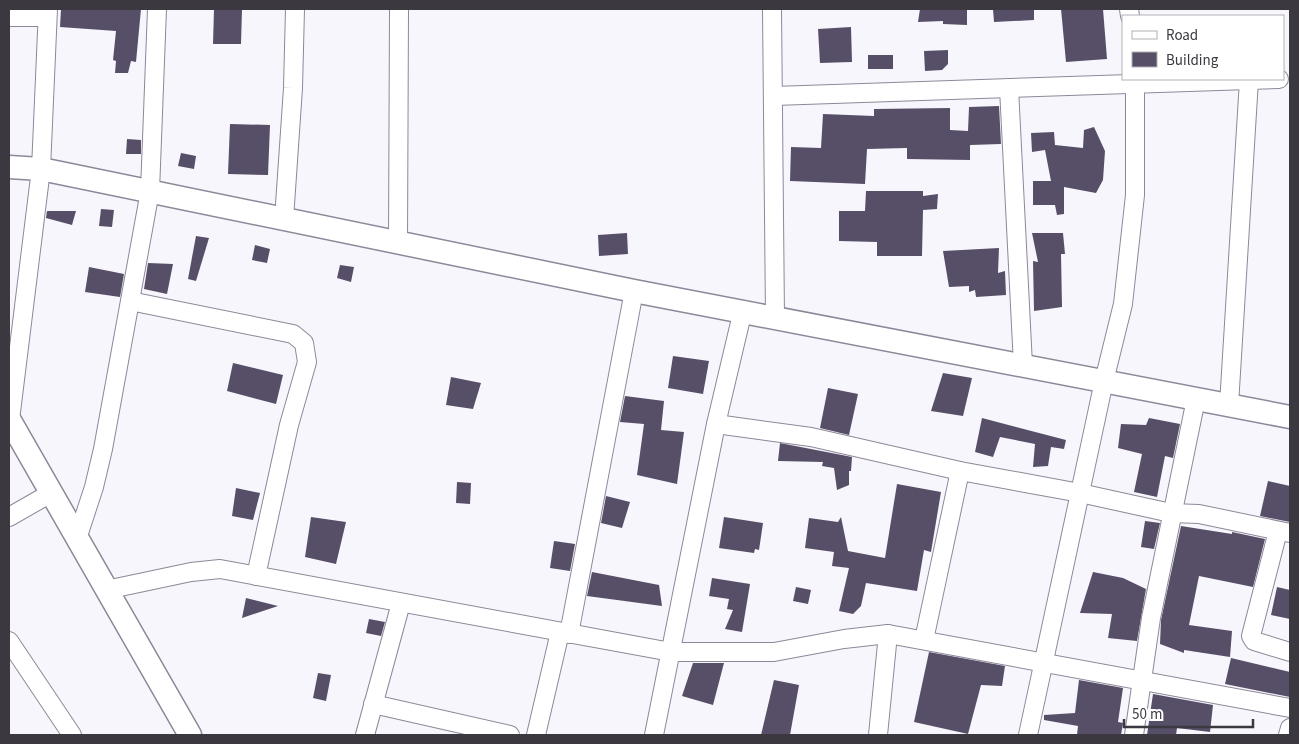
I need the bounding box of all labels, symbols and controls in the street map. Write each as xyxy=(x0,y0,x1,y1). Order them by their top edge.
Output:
legend xyxy=(1122,15,1284,80)
text: Road xyxy=(1166,25,1198,46)
text: Building xyxy=(1166,50,1219,71)
scale bar xyxy=(1124,696,1253,728)
text: 50 m xyxy=(1132,704,1162,725)

